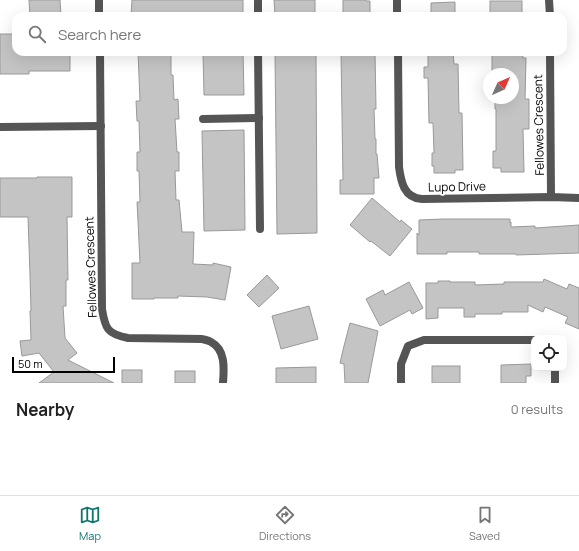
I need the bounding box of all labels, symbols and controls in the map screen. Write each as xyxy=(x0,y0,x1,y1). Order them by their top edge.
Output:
search box xyxy=(12,12,567,56)
icon: search xyxy=(26,23,48,45)
text: Search here xyxy=(58,24,141,45)
north arrow xyxy=(483,68,519,104)
street label: Fellowes Crescent xyxy=(529,74,548,176)
street label: Lupo Drive xyxy=(428,177,486,196)
street label: Fellowes Crescent xyxy=(80,216,101,318)
map controls xyxy=(531,335,567,371)
button: locate xyxy=(531,335,567,371)
scale bar xyxy=(12,355,115,374)
text: 50 m xyxy=(18,356,43,371)
text: Nearby xyxy=(16,398,74,421)
text: 0 results xyxy=(511,400,563,418)
tab: Map xyxy=(79,504,101,543)
tab: Directions xyxy=(259,504,311,543)
tab: Saved xyxy=(469,504,500,543)

